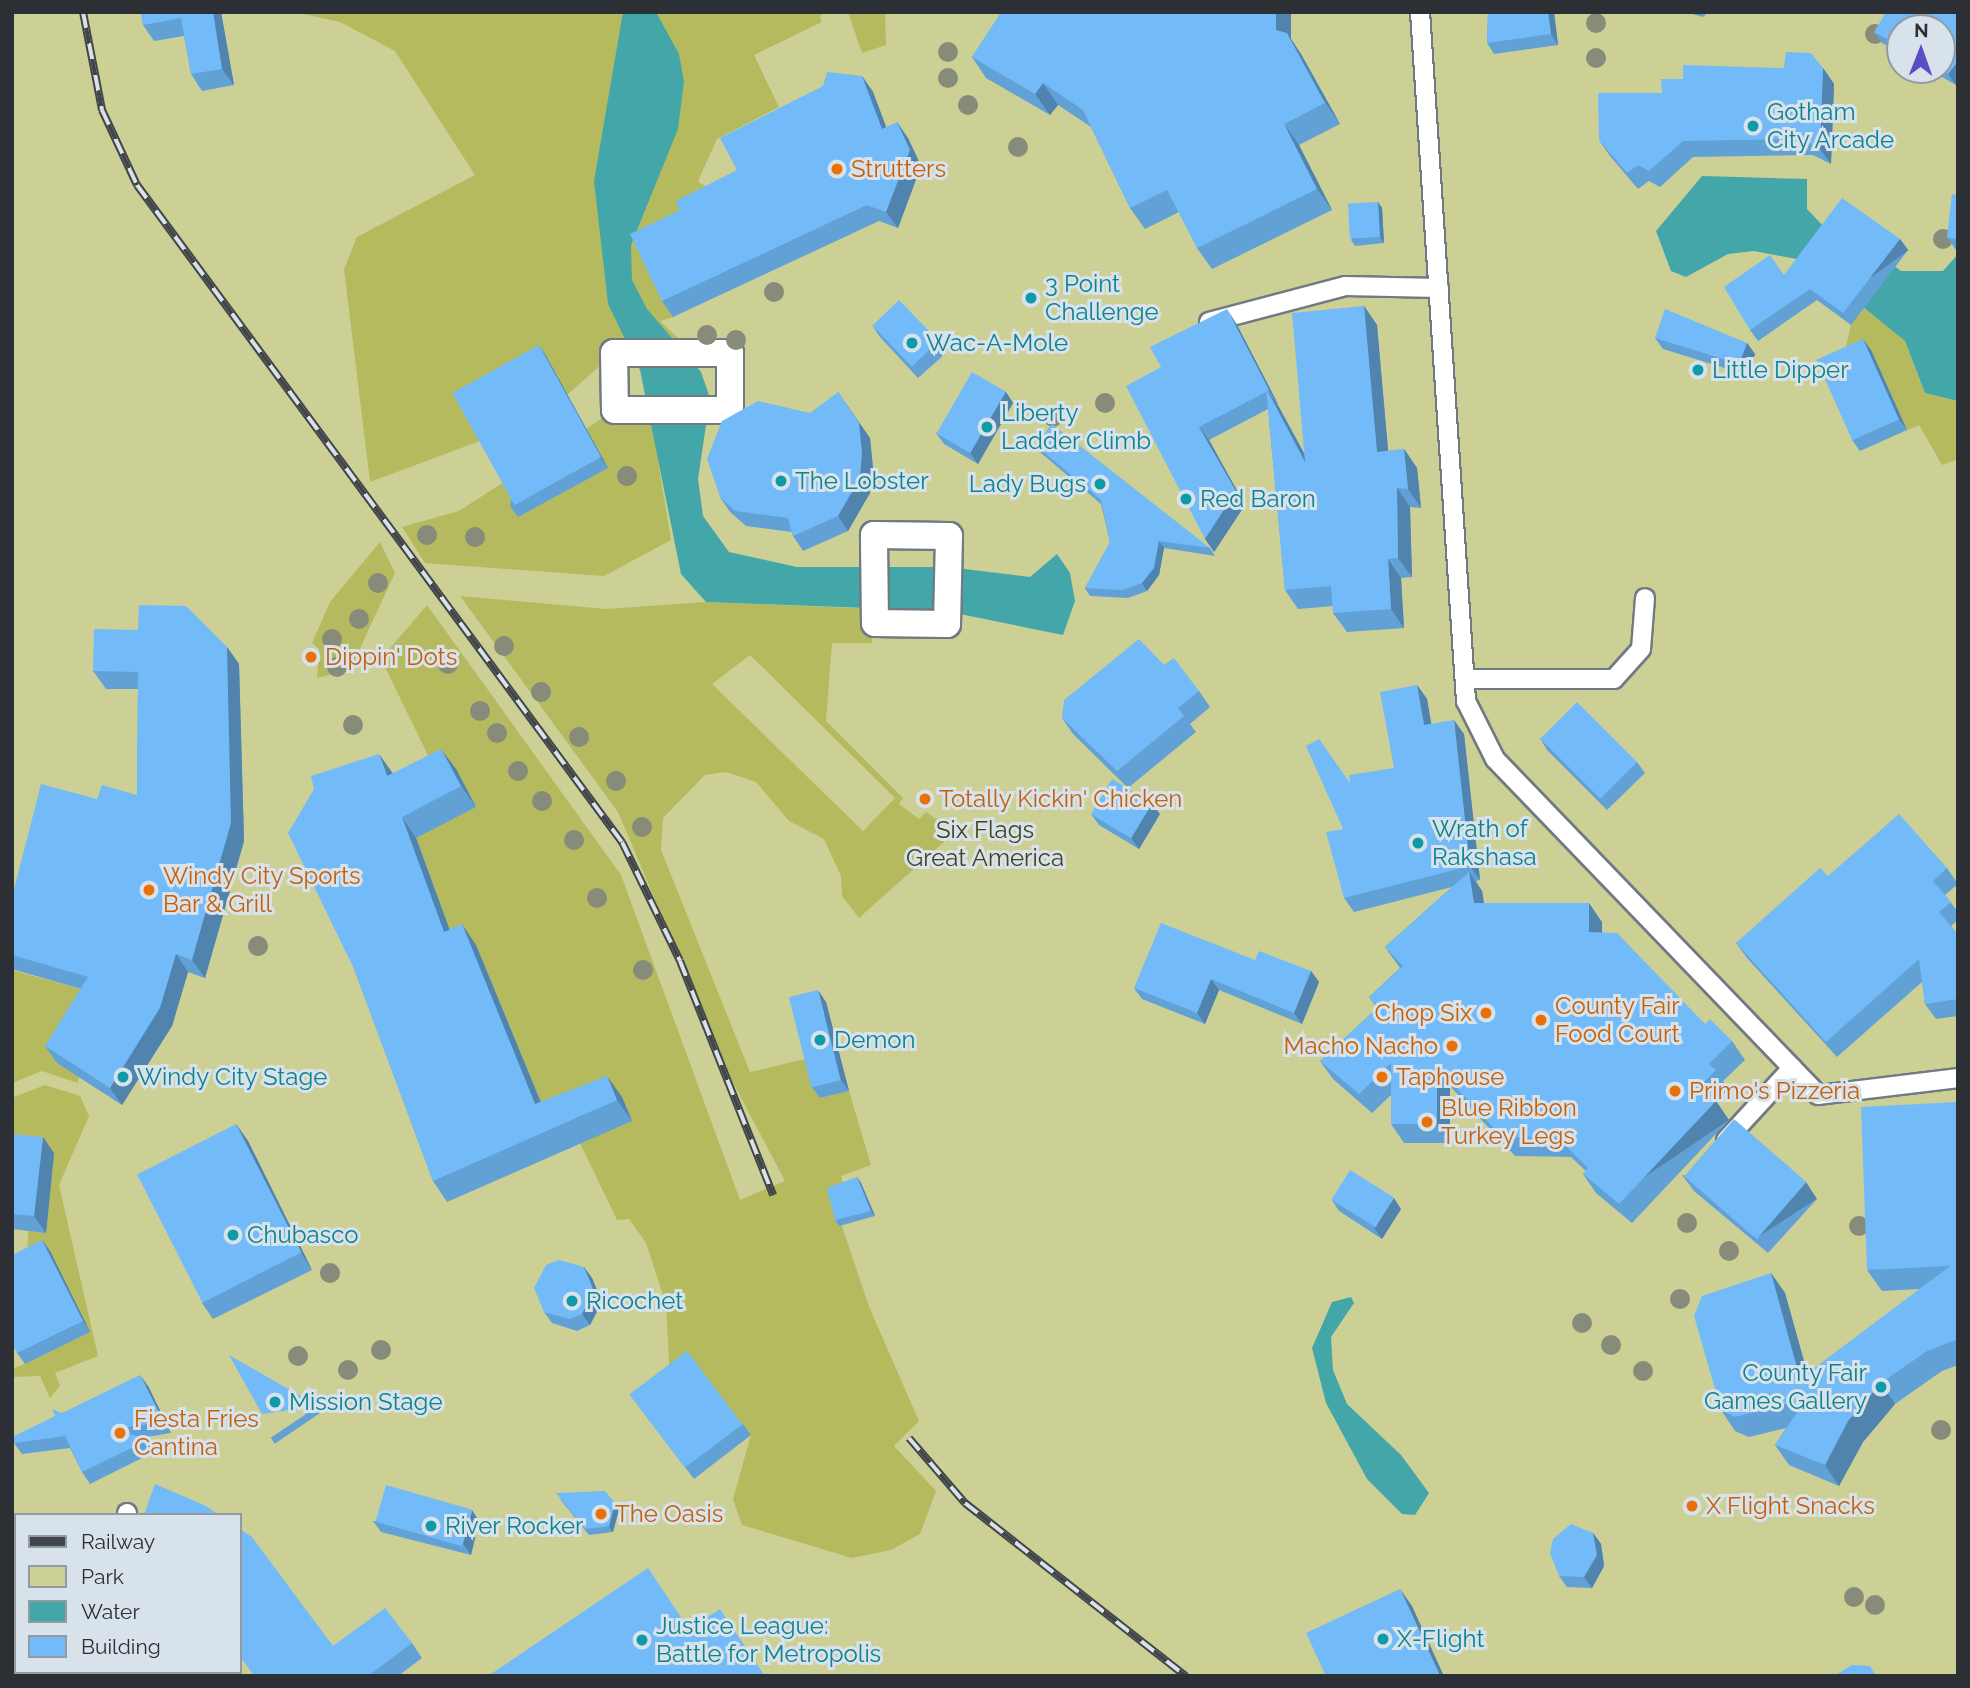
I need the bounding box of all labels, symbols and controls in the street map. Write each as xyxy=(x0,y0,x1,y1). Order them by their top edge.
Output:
north arrow xyxy=(1886,14,1956,84)
text: N xyxy=(1914,19,1929,41)
place label: Gotham City Arcade xyxy=(1767,98,1895,154)
marker: Gotham City Arcade xyxy=(1745,118,1761,134)
place label: Strutters xyxy=(851,155,946,183)
marker: Strutters xyxy=(829,161,845,177)
place label: 3 Point Challenge xyxy=(1045,270,1159,326)
marker: 3 Point Challenge xyxy=(1023,290,1039,306)
place label: Wac-A-Mole xyxy=(926,329,1068,357)
marker: Wac-A-Mole xyxy=(904,335,920,351)
place label: Little Dipper xyxy=(1712,356,1849,384)
marker: Little Dipper xyxy=(1690,362,1706,378)
place label: Liberty Ladder Climb xyxy=(1001,399,1152,455)
marker: Liberty Ladder Climb xyxy=(979,419,995,435)
place label: The Lobster xyxy=(795,467,929,495)
place label: Lady Bugs xyxy=(968,470,1086,498)
marker: The Lobster xyxy=(773,473,789,489)
marker: Lady Bugs xyxy=(1092,476,1108,492)
place label: Red Baron xyxy=(1200,485,1316,513)
marker: Red Baron xyxy=(1178,491,1194,507)
place label: Dippin' Dots xyxy=(325,643,458,671)
marker: Dippin' Dots xyxy=(303,649,319,665)
place label: Totally Kickin' Chicken xyxy=(939,785,1183,813)
marker: Totally Kickin' Chicken xyxy=(917,791,933,807)
place label: Wrath of Rakshasa xyxy=(1432,815,1537,871)
park label: Six Flags Great America xyxy=(906,816,1064,872)
marker: Wrath of Rakshasa xyxy=(1410,835,1426,851)
place label: Windy City Sports Bar & Grill xyxy=(163,862,362,918)
marker: Windy City Sports Bar & Grill xyxy=(141,882,157,898)
place label: County Fair Food Court xyxy=(1555,992,1680,1048)
place label: Chop Six xyxy=(1374,999,1472,1027)
marker: Chop Six xyxy=(1478,1005,1494,1021)
marker: County Fair Food Court xyxy=(1533,1012,1549,1028)
place label: Demon xyxy=(834,1026,916,1054)
marker: Demon xyxy=(812,1032,828,1048)
place label: Macho Nacho xyxy=(1283,1032,1438,1060)
marker: Macho Nacho xyxy=(1444,1038,1460,1054)
place label: Windy City Stage xyxy=(137,1063,329,1091)
place label: Taphouse xyxy=(1396,1063,1504,1091)
marker: Windy City Stage xyxy=(115,1069,131,1085)
marker: Taphouse xyxy=(1374,1069,1390,1085)
place label: Primo's Pizzeria xyxy=(1689,1077,1860,1105)
marker: Primo's Pizzeria xyxy=(1667,1083,1683,1099)
place label: Blue Ribbon Turkey Legs xyxy=(1441,1094,1577,1150)
marker: Blue Ribbon Turkey Legs xyxy=(1419,1114,1435,1130)
place label: Chubasco xyxy=(247,1221,359,1249)
marker: Chubasco xyxy=(225,1227,241,1243)
place label: Ricochet xyxy=(586,1287,683,1315)
marker: Ricochet xyxy=(564,1293,580,1309)
place label: County Fair Games Gallery xyxy=(1704,1359,1867,1415)
marker: County Fair Games Gallery xyxy=(1873,1379,1889,1395)
place label: Mission Stage xyxy=(289,1388,442,1416)
marker: Mission Stage xyxy=(267,1394,283,1410)
place label: Fiesta Fries Cantina xyxy=(134,1405,259,1461)
marker: Fiesta Fries Cantina xyxy=(112,1425,128,1441)
place label: X Flight Snacks xyxy=(1706,1492,1875,1520)
marker: X Flight Snacks xyxy=(1684,1498,1700,1514)
place label: The Oasis xyxy=(615,1500,723,1528)
marker: The Oasis xyxy=(593,1506,609,1522)
place label: River Rocker xyxy=(445,1512,584,1540)
legend xyxy=(14,1513,242,1674)
marker: River Rocker xyxy=(423,1518,439,1534)
text: Railway xyxy=(81,1529,155,1554)
text: Park xyxy=(81,1564,124,1589)
text: Water xyxy=(81,1599,140,1624)
place label: Justice League: Battle for Metropolis xyxy=(656,1612,882,1668)
place label: X-Flight xyxy=(1397,1625,1484,1653)
marker: X-Flight xyxy=(1375,1631,1391,1647)
marker: Justice League: Battle for Metropolis xyxy=(634,1632,650,1648)
text: Building xyxy=(81,1634,161,1659)

